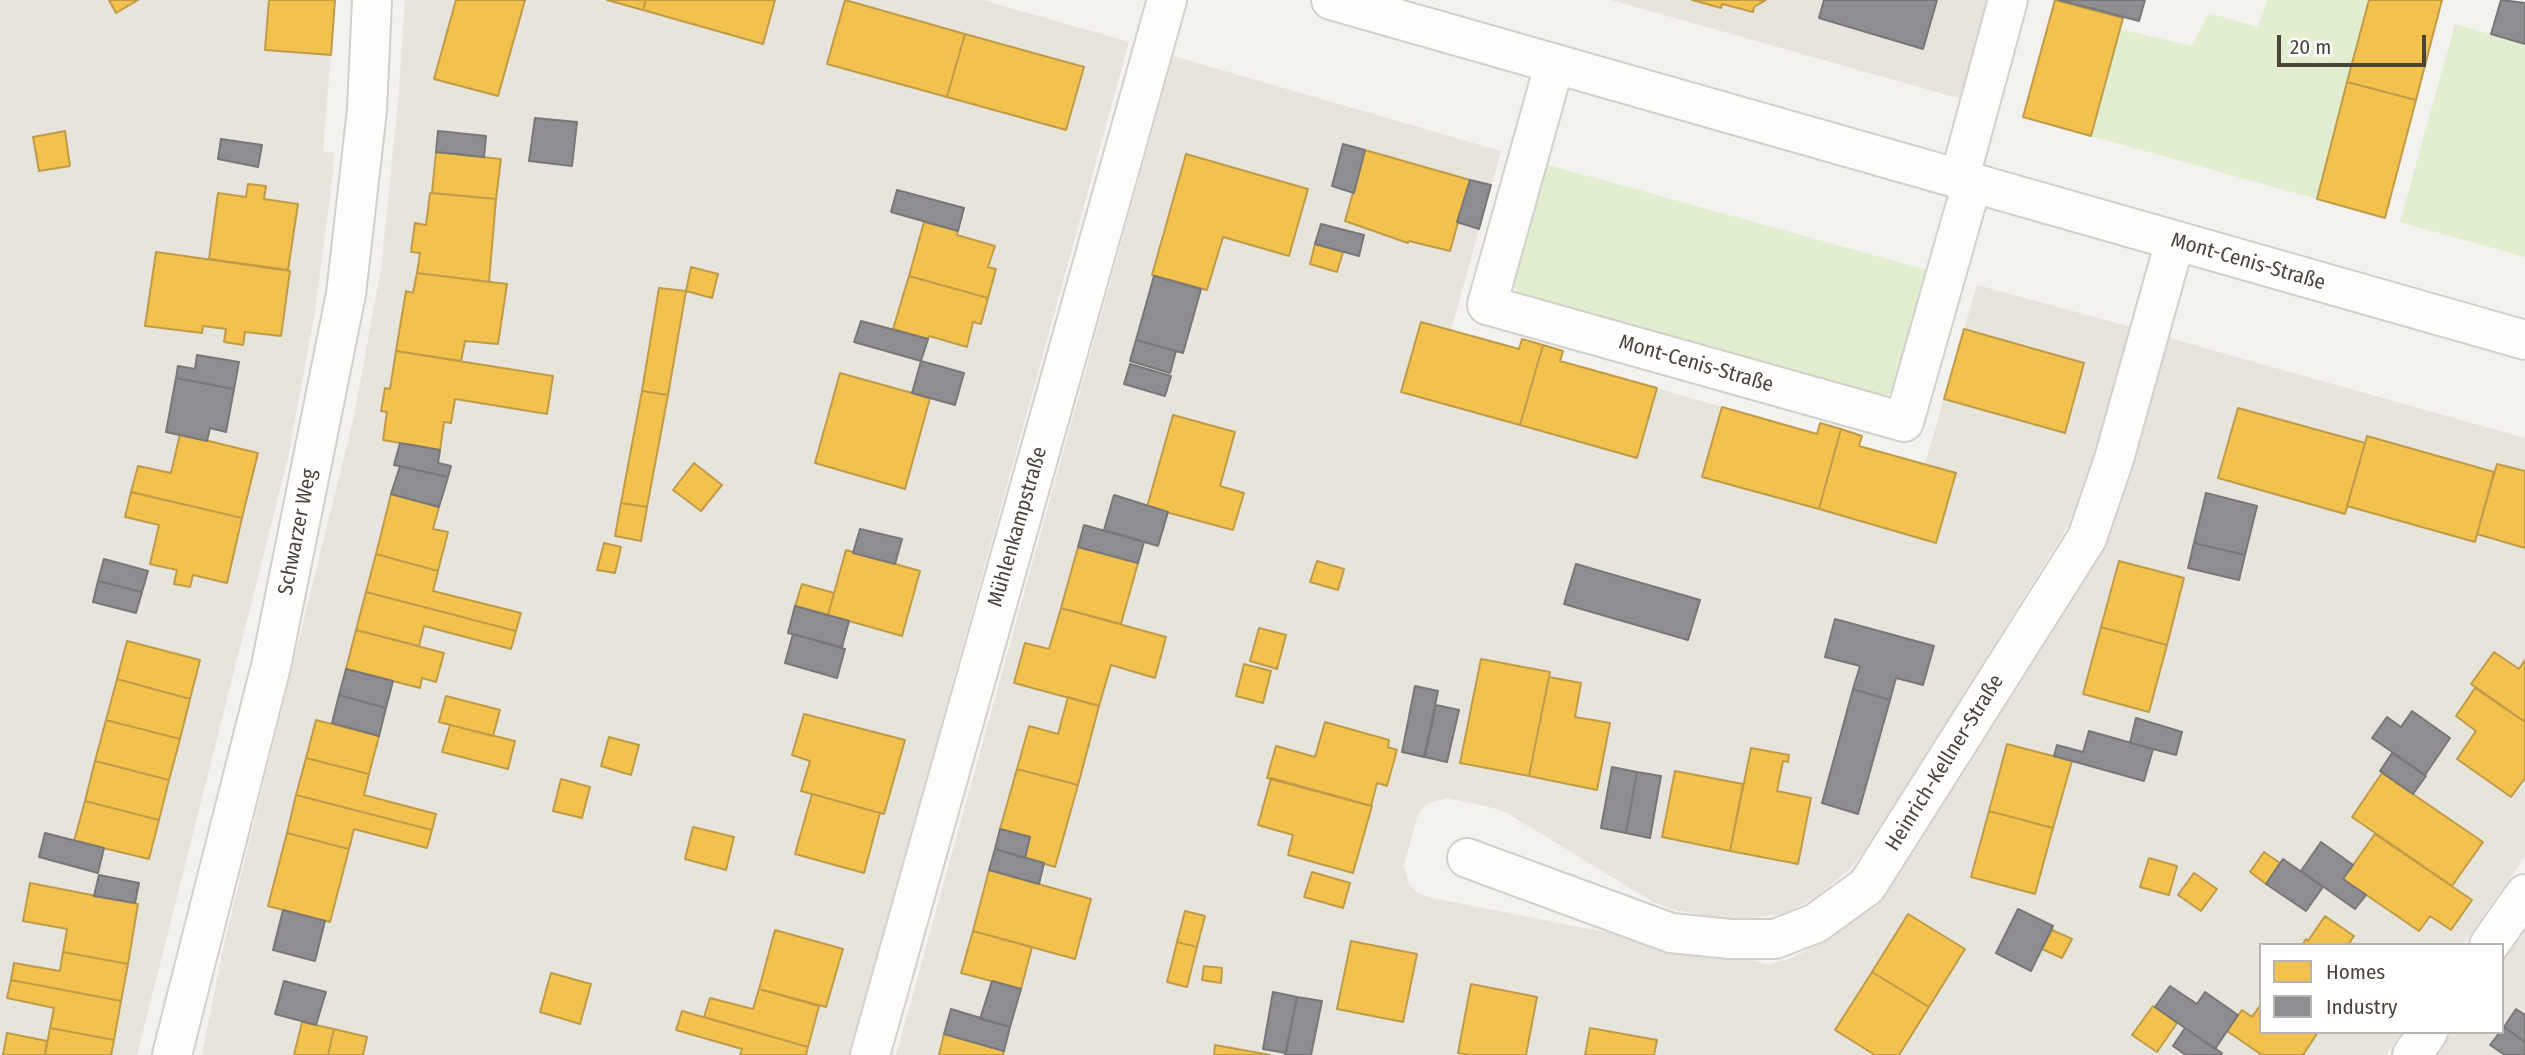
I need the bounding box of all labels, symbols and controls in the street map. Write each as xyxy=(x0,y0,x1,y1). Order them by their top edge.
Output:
scale bar xyxy=(2280,21,2429,65)
text: 20 m xyxy=(2290,34,2331,60)
street label: Mont-Cenis-Straße xyxy=(2168,228,2328,296)
street label: Mont-Cenis-Straße xyxy=(1616,330,1776,398)
street label: Mühlenkampstraße xyxy=(983,444,1053,610)
street label: Schwarzer Weg xyxy=(273,467,323,597)
street label: Heinrich-Kellner-Straße xyxy=(1881,670,2009,856)
legend xyxy=(2259,943,2504,1034)
text: Homes xyxy=(2326,959,2385,985)
text: Industry xyxy=(2326,994,2397,1020)

